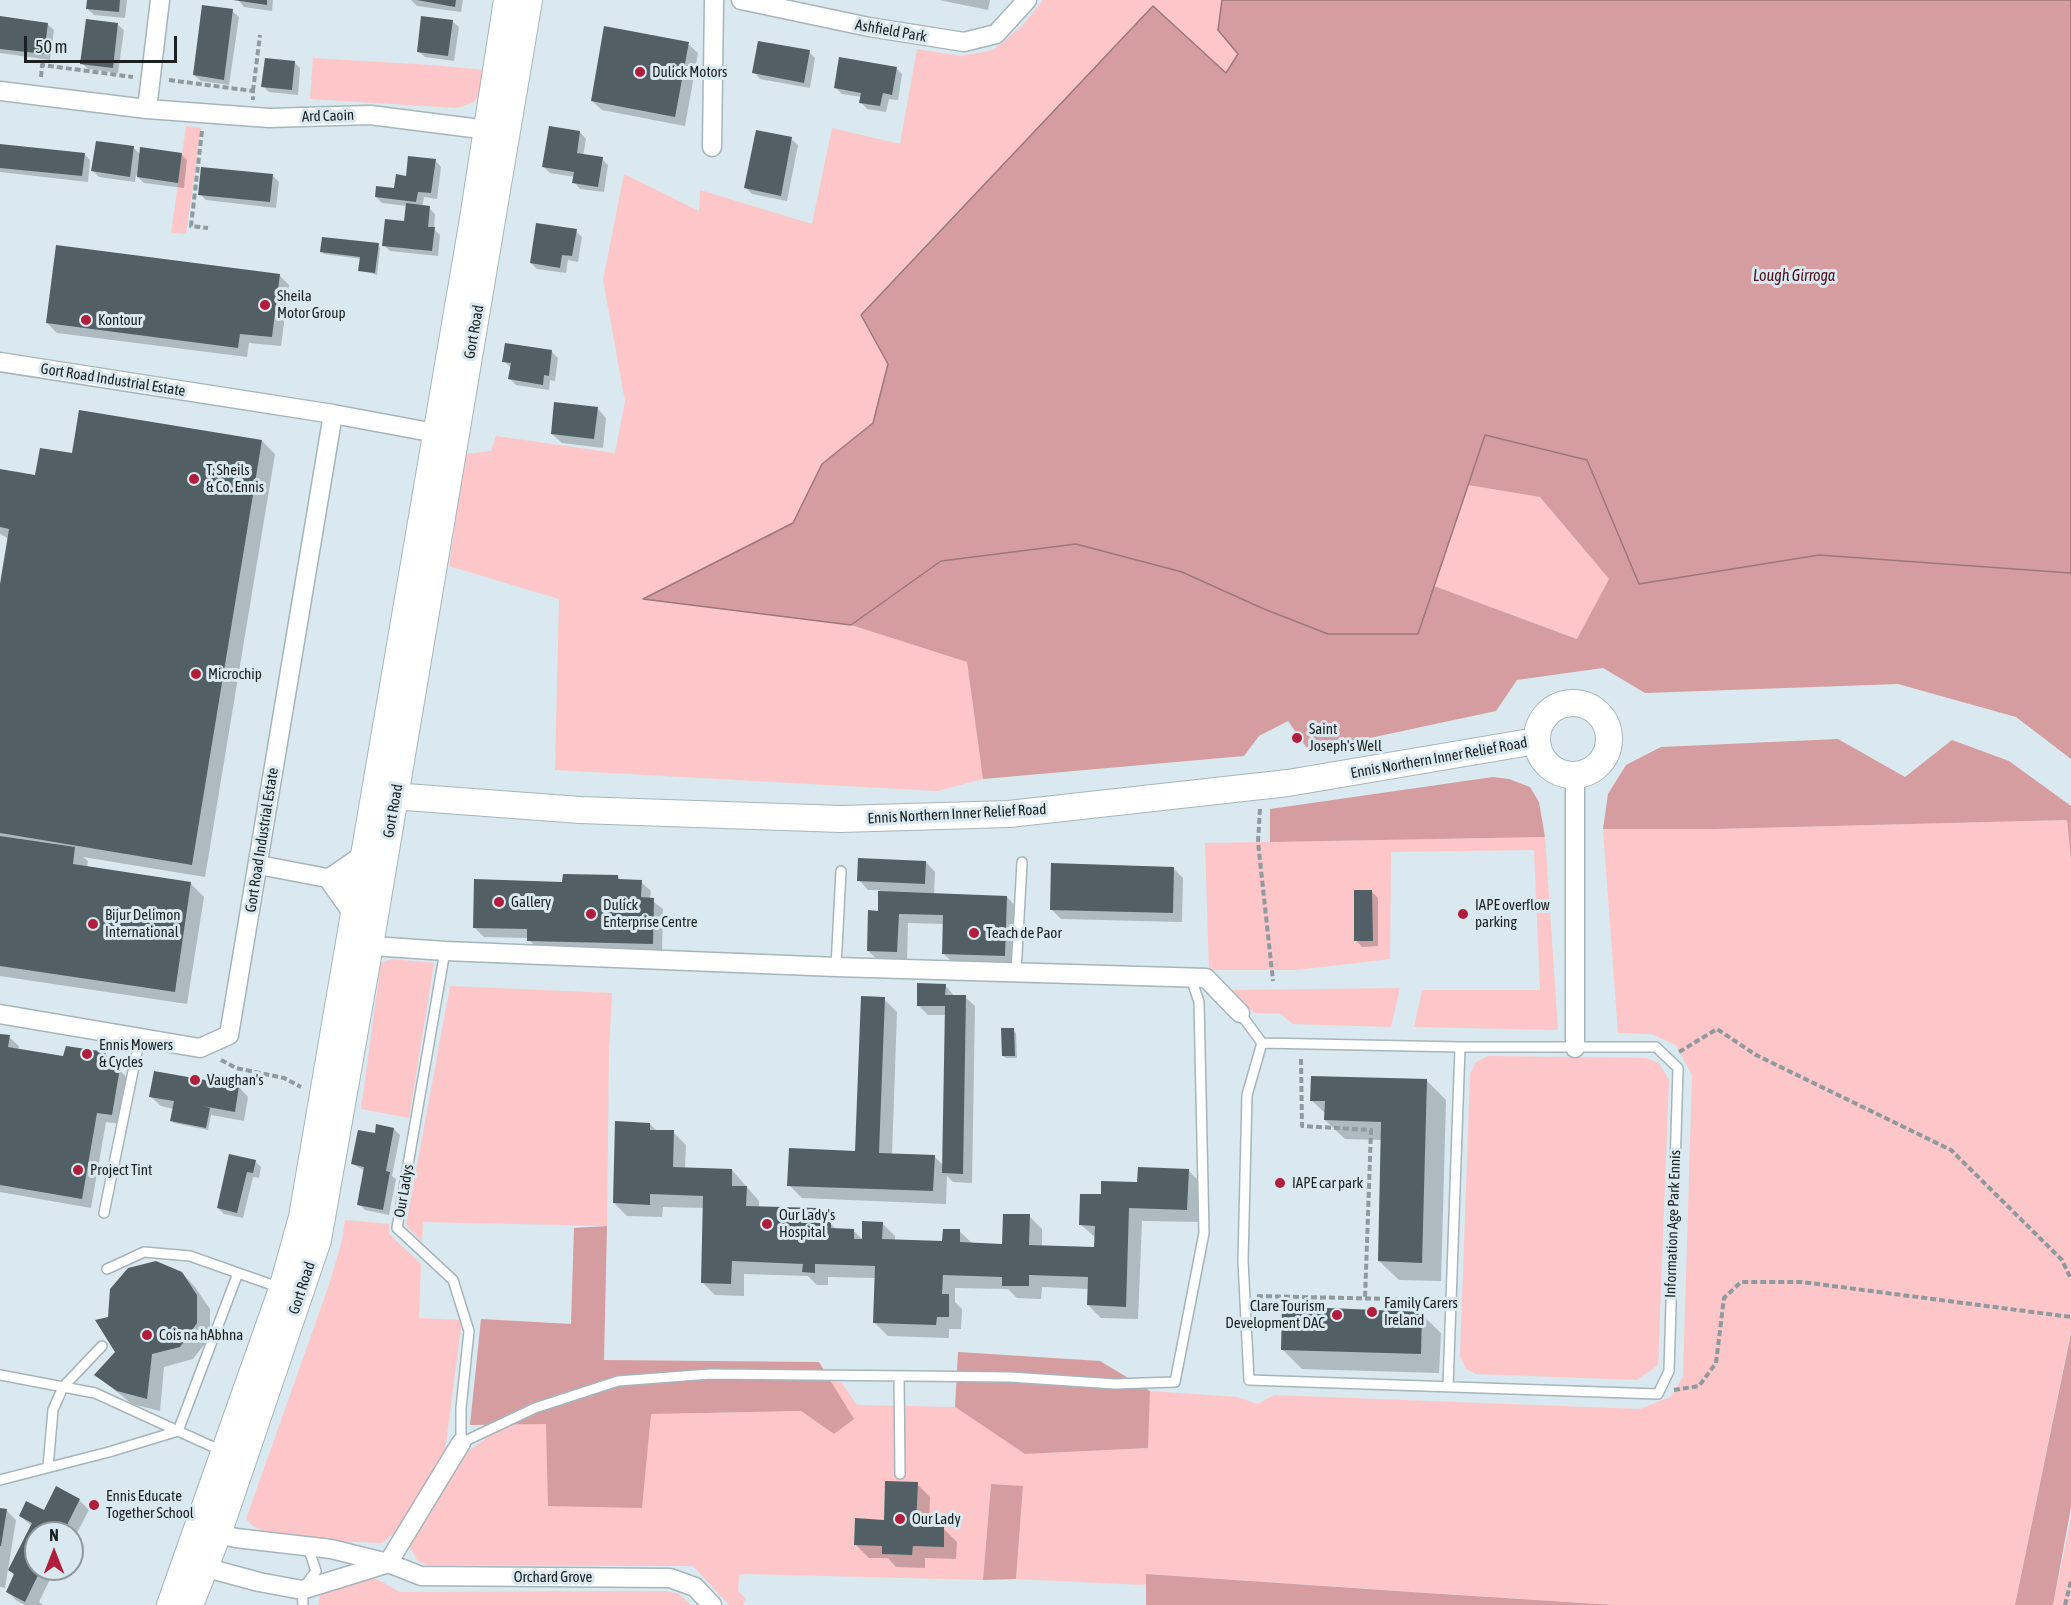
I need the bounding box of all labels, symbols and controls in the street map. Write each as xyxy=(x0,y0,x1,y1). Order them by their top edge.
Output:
street label: Ashfield Park xyxy=(854,16,928,46)
scale bar xyxy=(27,24,180,62)
text: 50 m xyxy=(35,36,67,57)
place label: Dulick Motors xyxy=(652,63,727,81)
marker: Dulick Motors xyxy=(633,65,647,79)
street label: Ard Caoin xyxy=(301,106,355,126)
water label: Lough Girroga xyxy=(1753,266,1835,286)
place label: Sheila Motor Group xyxy=(277,287,346,322)
marker: Sheila Motor Group xyxy=(258,298,272,312)
street label: Gort Road xyxy=(460,304,488,360)
place label: Kontour xyxy=(98,311,142,329)
marker: Kontour xyxy=(79,313,93,327)
street label: Gort Road Industrial Estate xyxy=(39,360,187,400)
place label: T. Sheils & Co. Ennis xyxy=(206,461,264,496)
marker: T. Sheils & Co. Ennis xyxy=(187,472,201,486)
place label: Microchip xyxy=(208,665,262,683)
marker: Microchip xyxy=(189,667,203,681)
place label: Saint Joseph's Well xyxy=(1309,720,1382,755)
marker: Saint Joseph's Well xyxy=(1290,731,1304,745)
street label: Ennis Northern Inner Relief Road xyxy=(1349,734,1529,782)
street label: Gort Road Industrial Estate xyxy=(242,766,282,914)
street label: Gort Road xyxy=(379,783,407,839)
street label: Ennis Northern Inner Relief Road xyxy=(867,800,1047,828)
place label: Gallery xyxy=(511,893,551,911)
marker: Gallery xyxy=(492,895,506,909)
place label: Dulick Enterprise Centre xyxy=(603,896,698,931)
place label: IAPE overflow parking xyxy=(1475,896,1550,931)
place label: Bijur Delimon International xyxy=(105,906,180,941)
marker: Dulick Enterprise Centre xyxy=(584,907,598,921)
marker: IAPE overflow parking xyxy=(1456,907,1470,921)
marker: Bijur Delimon International xyxy=(86,917,100,931)
place label: Teach de Paor xyxy=(986,924,1062,942)
marker: Teach de Paor xyxy=(967,926,981,940)
place label: Ennis Mowers & Cycles xyxy=(99,1036,173,1071)
marker: Ennis Mowers & Cycles xyxy=(80,1047,94,1061)
place label: Vaughan's xyxy=(207,1071,264,1089)
marker: Vaughan's xyxy=(188,1073,202,1087)
street label: Information Age Park Ennis xyxy=(1661,1150,1685,1298)
place label: Project Tint xyxy=(90,1161,152,1179)
marker: Project Tint xyxy=(71,1163,85,1177)
street label: Our Ladys xyxy=(390,1163,418,1219)
place label: IAPE car park xyxy=(1292,1174,1363,1192)
marker: IAPE car park xyxy=(1273,1176,1287,1190)
place label: Our Lady's Hospital xyxy=(779,1206,835,1241)
marker: Our Lady's Hospital xyxy=(760,1217,774,1231)
street label: Gort Road xyxy=(285,1259,319,1317)
place label: Family Carers Ireland xyxy=(1384,1294,1458,1329)
place label: Clare Tourism Development DAC xyxy=(1225,1297,1325,1332)
marker: Family Carers Ireland xyxy=(1365,1305,1379,1319)
marker: Clare Tourism Development DAC xyxy=(1330,1308,1344,1322)
place label: Cois na hAbhna xyxy=(159,1326,243,1344)
marker: Cois na hAbhna xyxy=(140,1328,154,1342)
place label: Ennis Educate Together School xyxy=(106,1487,194,1522)
marker: Ennis Educate Together School xyxy=(87,1498,101,1512)
place label: Our Lady xyxy=(912,1510,961,1528)
marker: Our Lady xyxy=(893,1512,907,1526)
north arrow xyxy=(24,1521,84,1581)
text: N xyxy=(49,1526,59,1544)
street label: Orchard Grove xyxy=(514,1568,592,1586)

